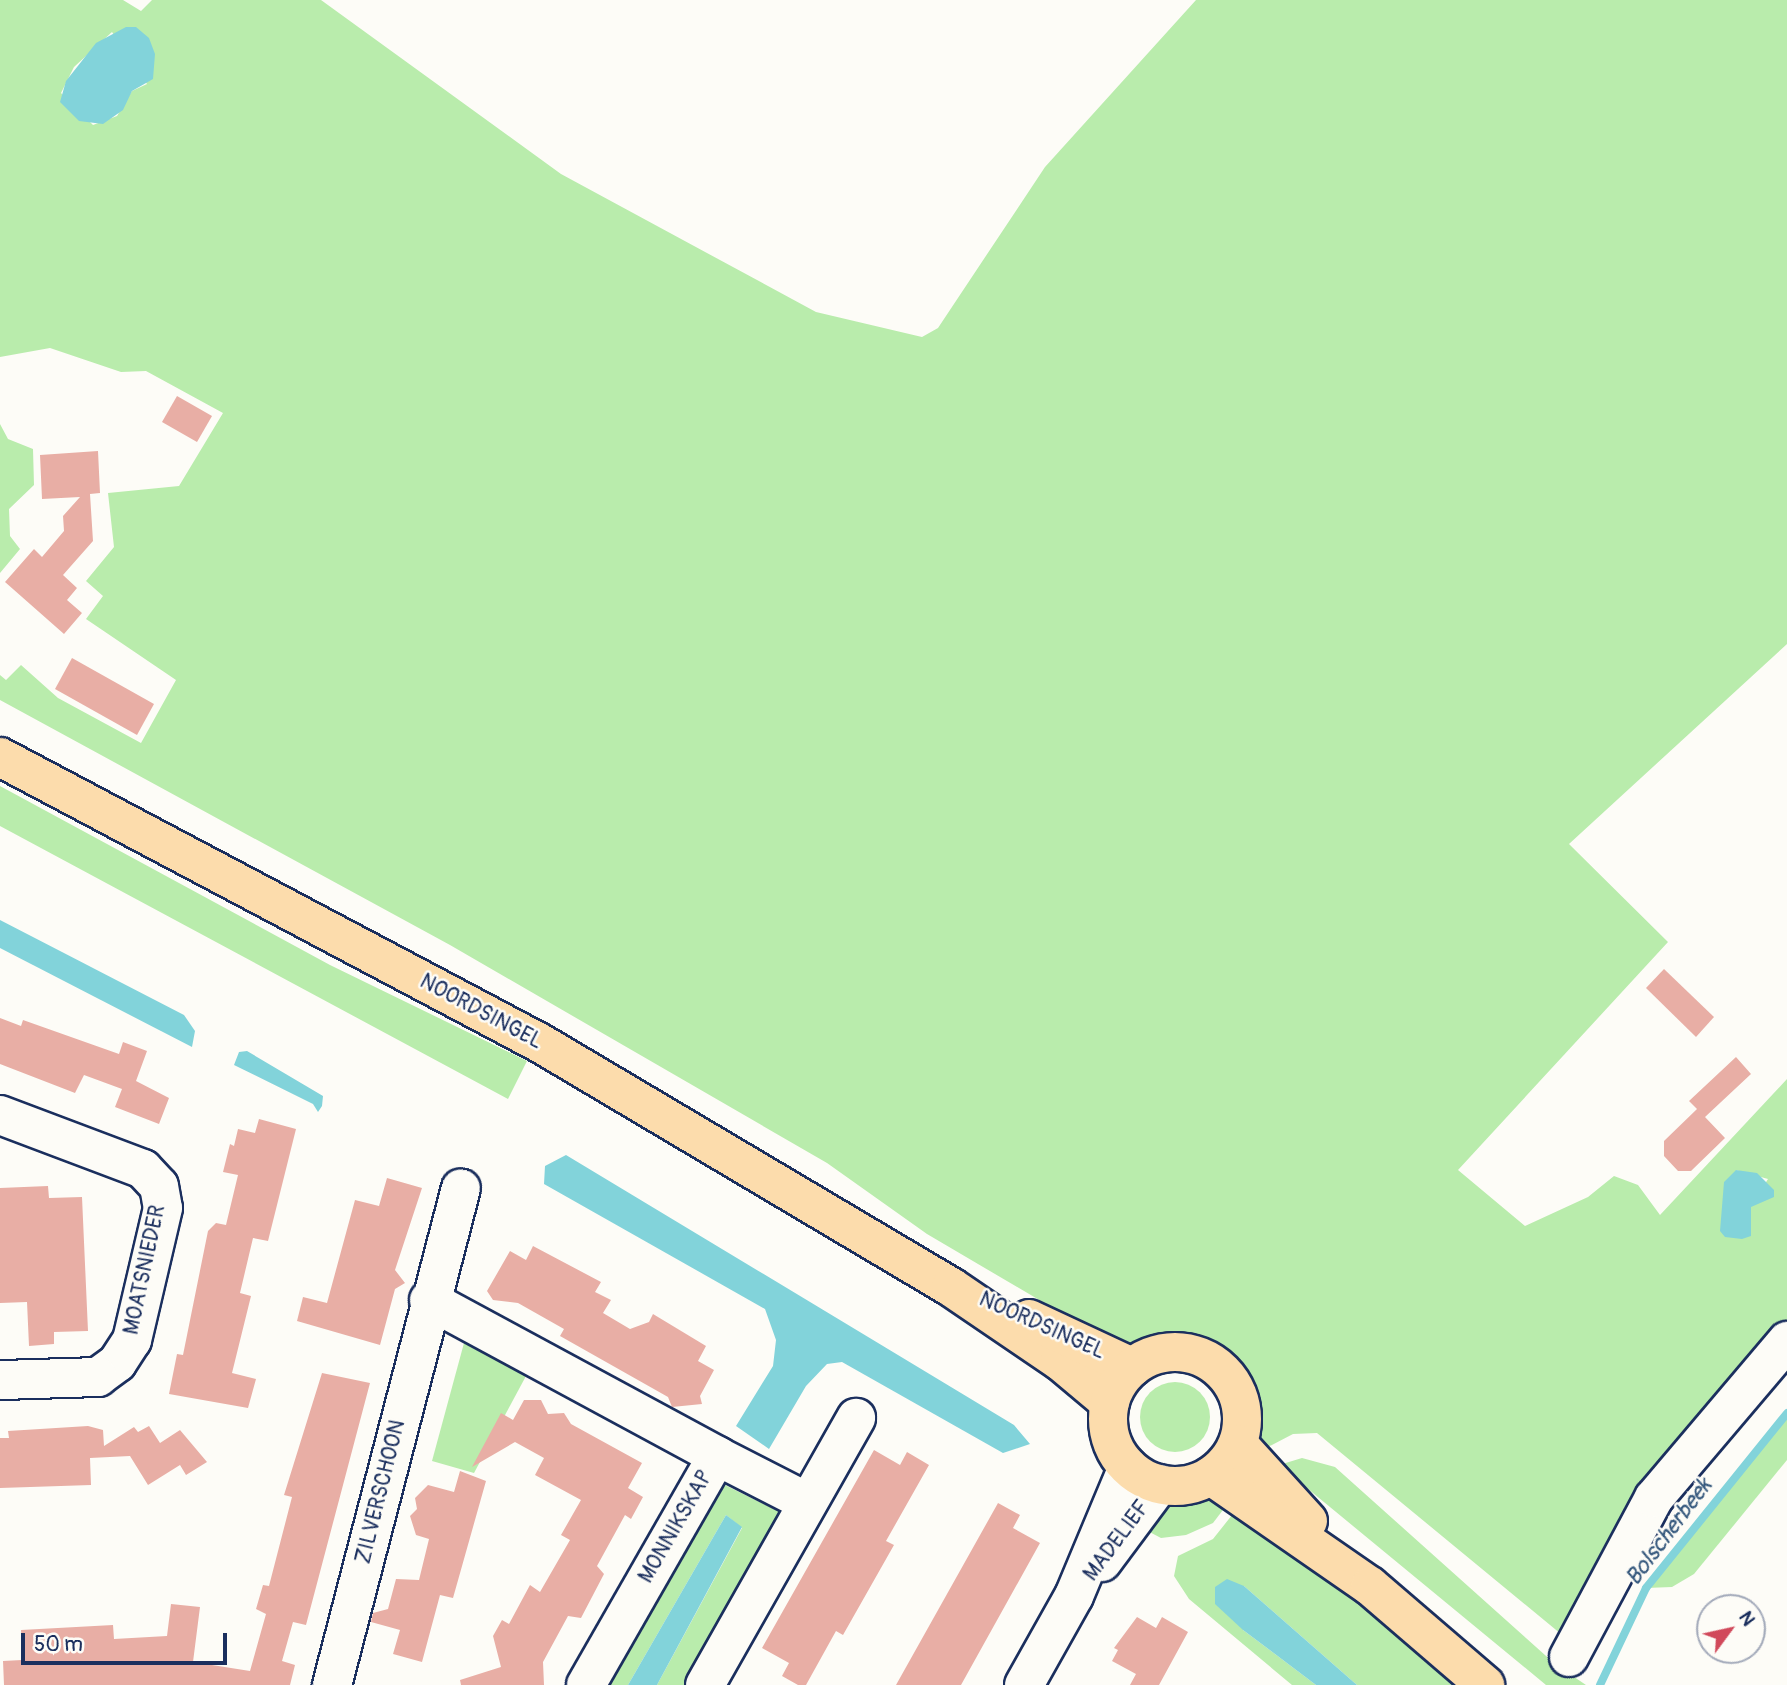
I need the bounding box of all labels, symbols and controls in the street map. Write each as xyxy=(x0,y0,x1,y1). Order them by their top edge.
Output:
street label: NOORDSINGEL xyxy=(415,969,547,1055)
street label: MOATSNIEDER xyxy=(119,1203,171,1337)
street label: NOORDSINGEL xyxy=(975,1287,1109,1365)
street label: ZILVERSCHOON xyxy=(351,1418,411,1566)
street label: MONNIKSKAP xyxy=(634,1466,718,1588)
water label: Bolscherbeek xyxy=(1620,1473,1718,1591)
street label: MADELIEF xyxy=(1079,1496,1155,1586)
north arrow xyxy=(1696,1594,1766,1664)
text: N xyxy=(1733,1607,1760,1631)
scale bar xyxy=(24,1618,231,1662)
text: 50 m xyxy=(34,1631,83,1658)

